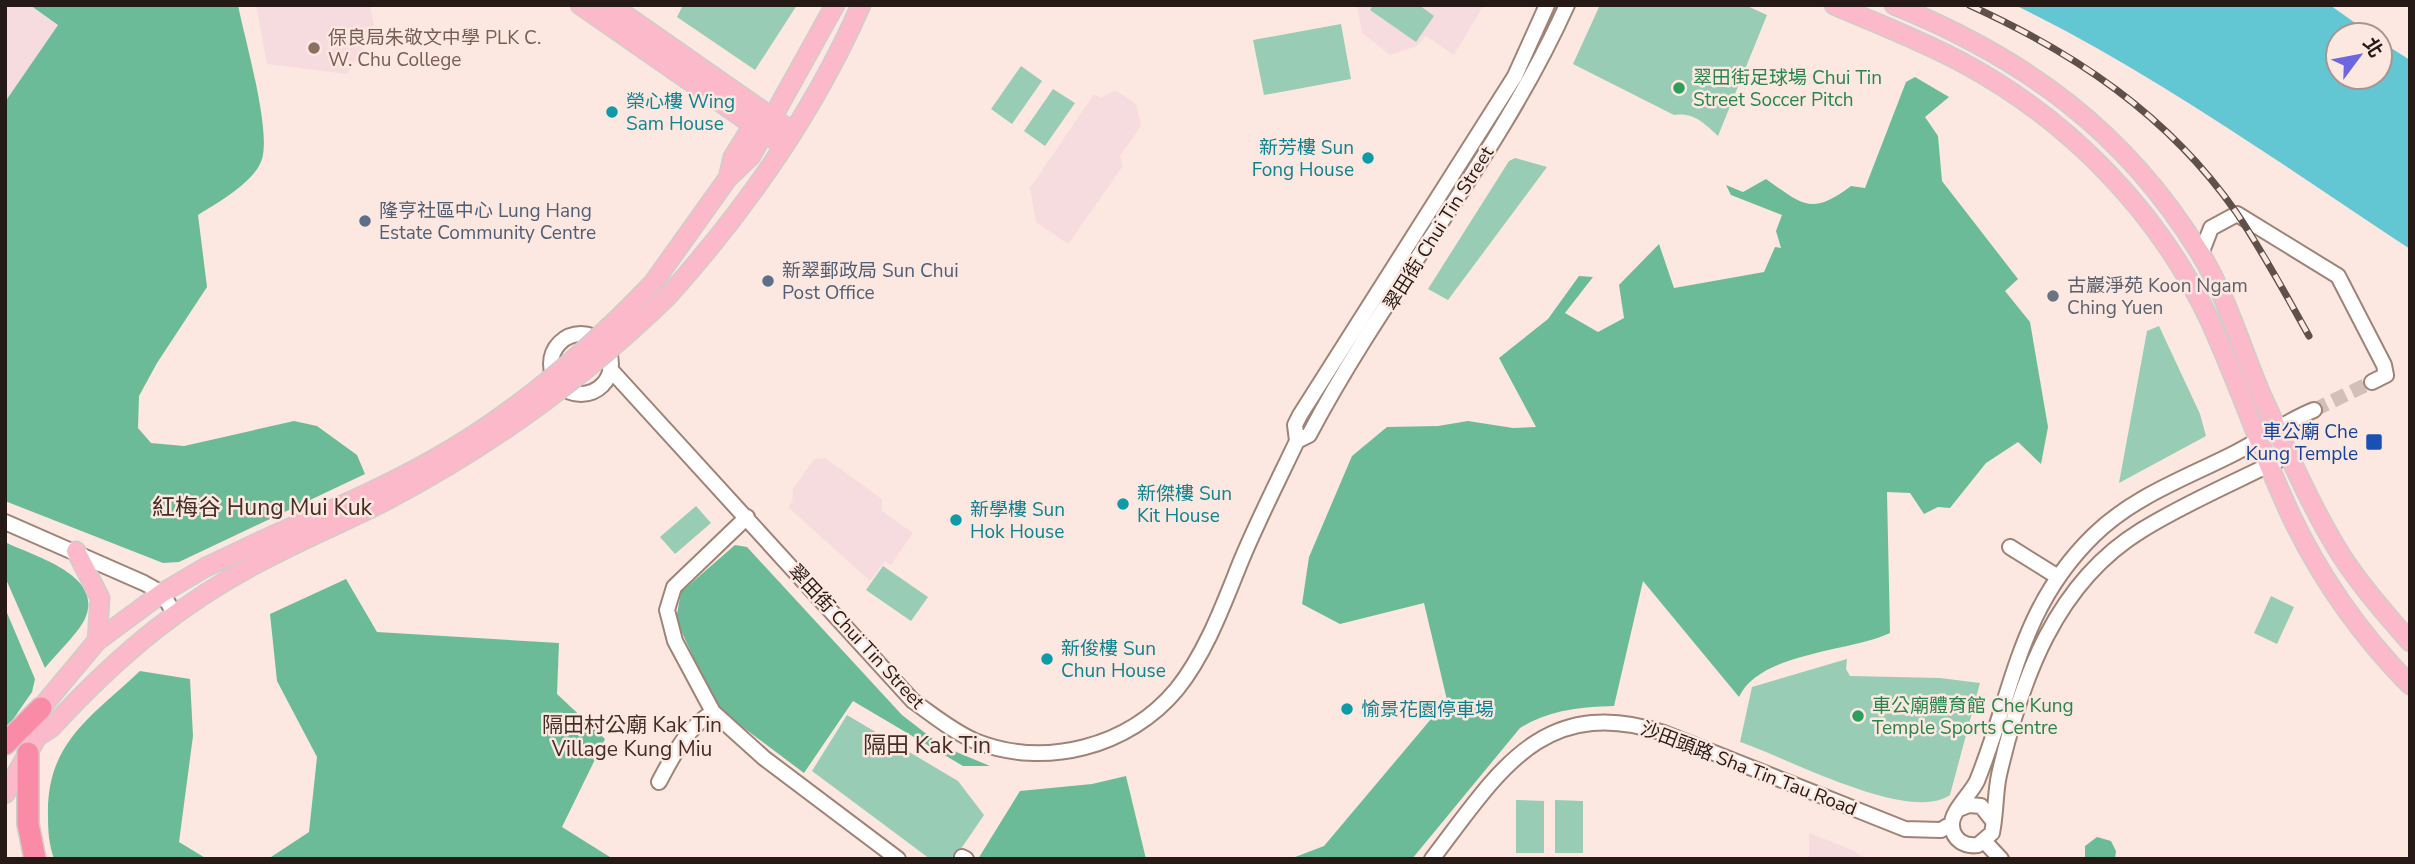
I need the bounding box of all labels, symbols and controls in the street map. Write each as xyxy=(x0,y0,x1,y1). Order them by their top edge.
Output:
north arrow xyxy=(2324,21,2394,91)
place label: 保良局朱敬文中學 PLK C. W. Chu College xyxy=(328,25,541,73)
text: 北 xyxy=(2357,33,2389,62)
marker: 保良局朱敬文中學 PLK C. W. Chu College xyxy=(306,40,322,56)
place label: 翠田街足球場 Chui Tin Street Soccer Pitch xyxy=(1693,65,1882,113)
marker: 翠田街足球場 Chui Tin Street Soccer Pitch xyxy=(1671,80,1687,96)
place label: 榮心樓 Wing Sam House xyxy=(626,89,735,137)
marker: 榮心樓 Wing Sam House xyxy=(604,104,620,120)
place label: 新芳樓 Sun Fong House xyxy=(1252,135,1354,183)
street label: 翠田街 Chui Tin Street xyxy=(1378,141,1500,315)
marker: 新芳樓 Sun Fong House xyxy=(1360,150,1376,166)
place label: 隆亨社區中心 Lung Hang Estate Community Centre xyxy=(379,198,596,246)
marker: 隆亨社區中心 Lung Hang Estate Community Centre xyxy=(357,213,373,229)
place label: 新翠郵政局 Sun Chui Post Office xyxy=(782,258,959,306)
marker: 新翠郵政局 Sun Chui Post Office xyxy=(760,273,776,289)
place label: 古巖淨苑 Koon Ngam Ching Yuen xyxy=(2067,273,2248,321)
marker: 古巖淨苑 Koon Ngam Ching Yuen xyxy=(2045,288,2061,304)
place label: 車公廟 Che Kung Temple xyxy=(2246,419,2358,467)
marker: 車公廟 Che Kung Temple xyxy=(2364,432,2384,452)
place label: 新傑樓 Sun Kit House xyxy=(1137,481,1232,529)
district label: 紅梅谷 Hung Mui Kuk xyxy=(152,492,373,523)
marker: 新傑樓 Sun Kit House xyxy=(1115,496,1131,512)
place label: 新學樓 Sun Hok House xyxy=(970,497,1065,545)
marker: 新學樓 Sun Hok House xyxy=(948,512,964,528)
street label: 翠田街 Chui Tin Street xyxy=(782,559,930,715)
place label: 新俊樓 Sun Chun House xyxy=(1061,636,1166,684)
marker: 新俊樓 Sun Chun House xyxy=(1039,651,1055,667)
place label: 車公廟體育館 Che Kung Temple Sports Centre xyxy=(1872,693,2074,741)
place label: 愉景花園停車場 xyxy=(1361,697,1494,723)
marker: 愉景花園停車場 xyxy=(1339,701,1355,717)
marker: 車公廟體育館 Che Kung Temple Sports Centre xyxy=(1850,708,1866,724)
district label: 隔田村公廟 Kak Tin Village Kung Miu xyxy=(542,711,722,763)
street label: 沙田頭路 Sha Tin Tau Road xyxy=(1637,716,1860,822)
district label: 隔田 Kak Tin xyxy=(863,730,991,761)

